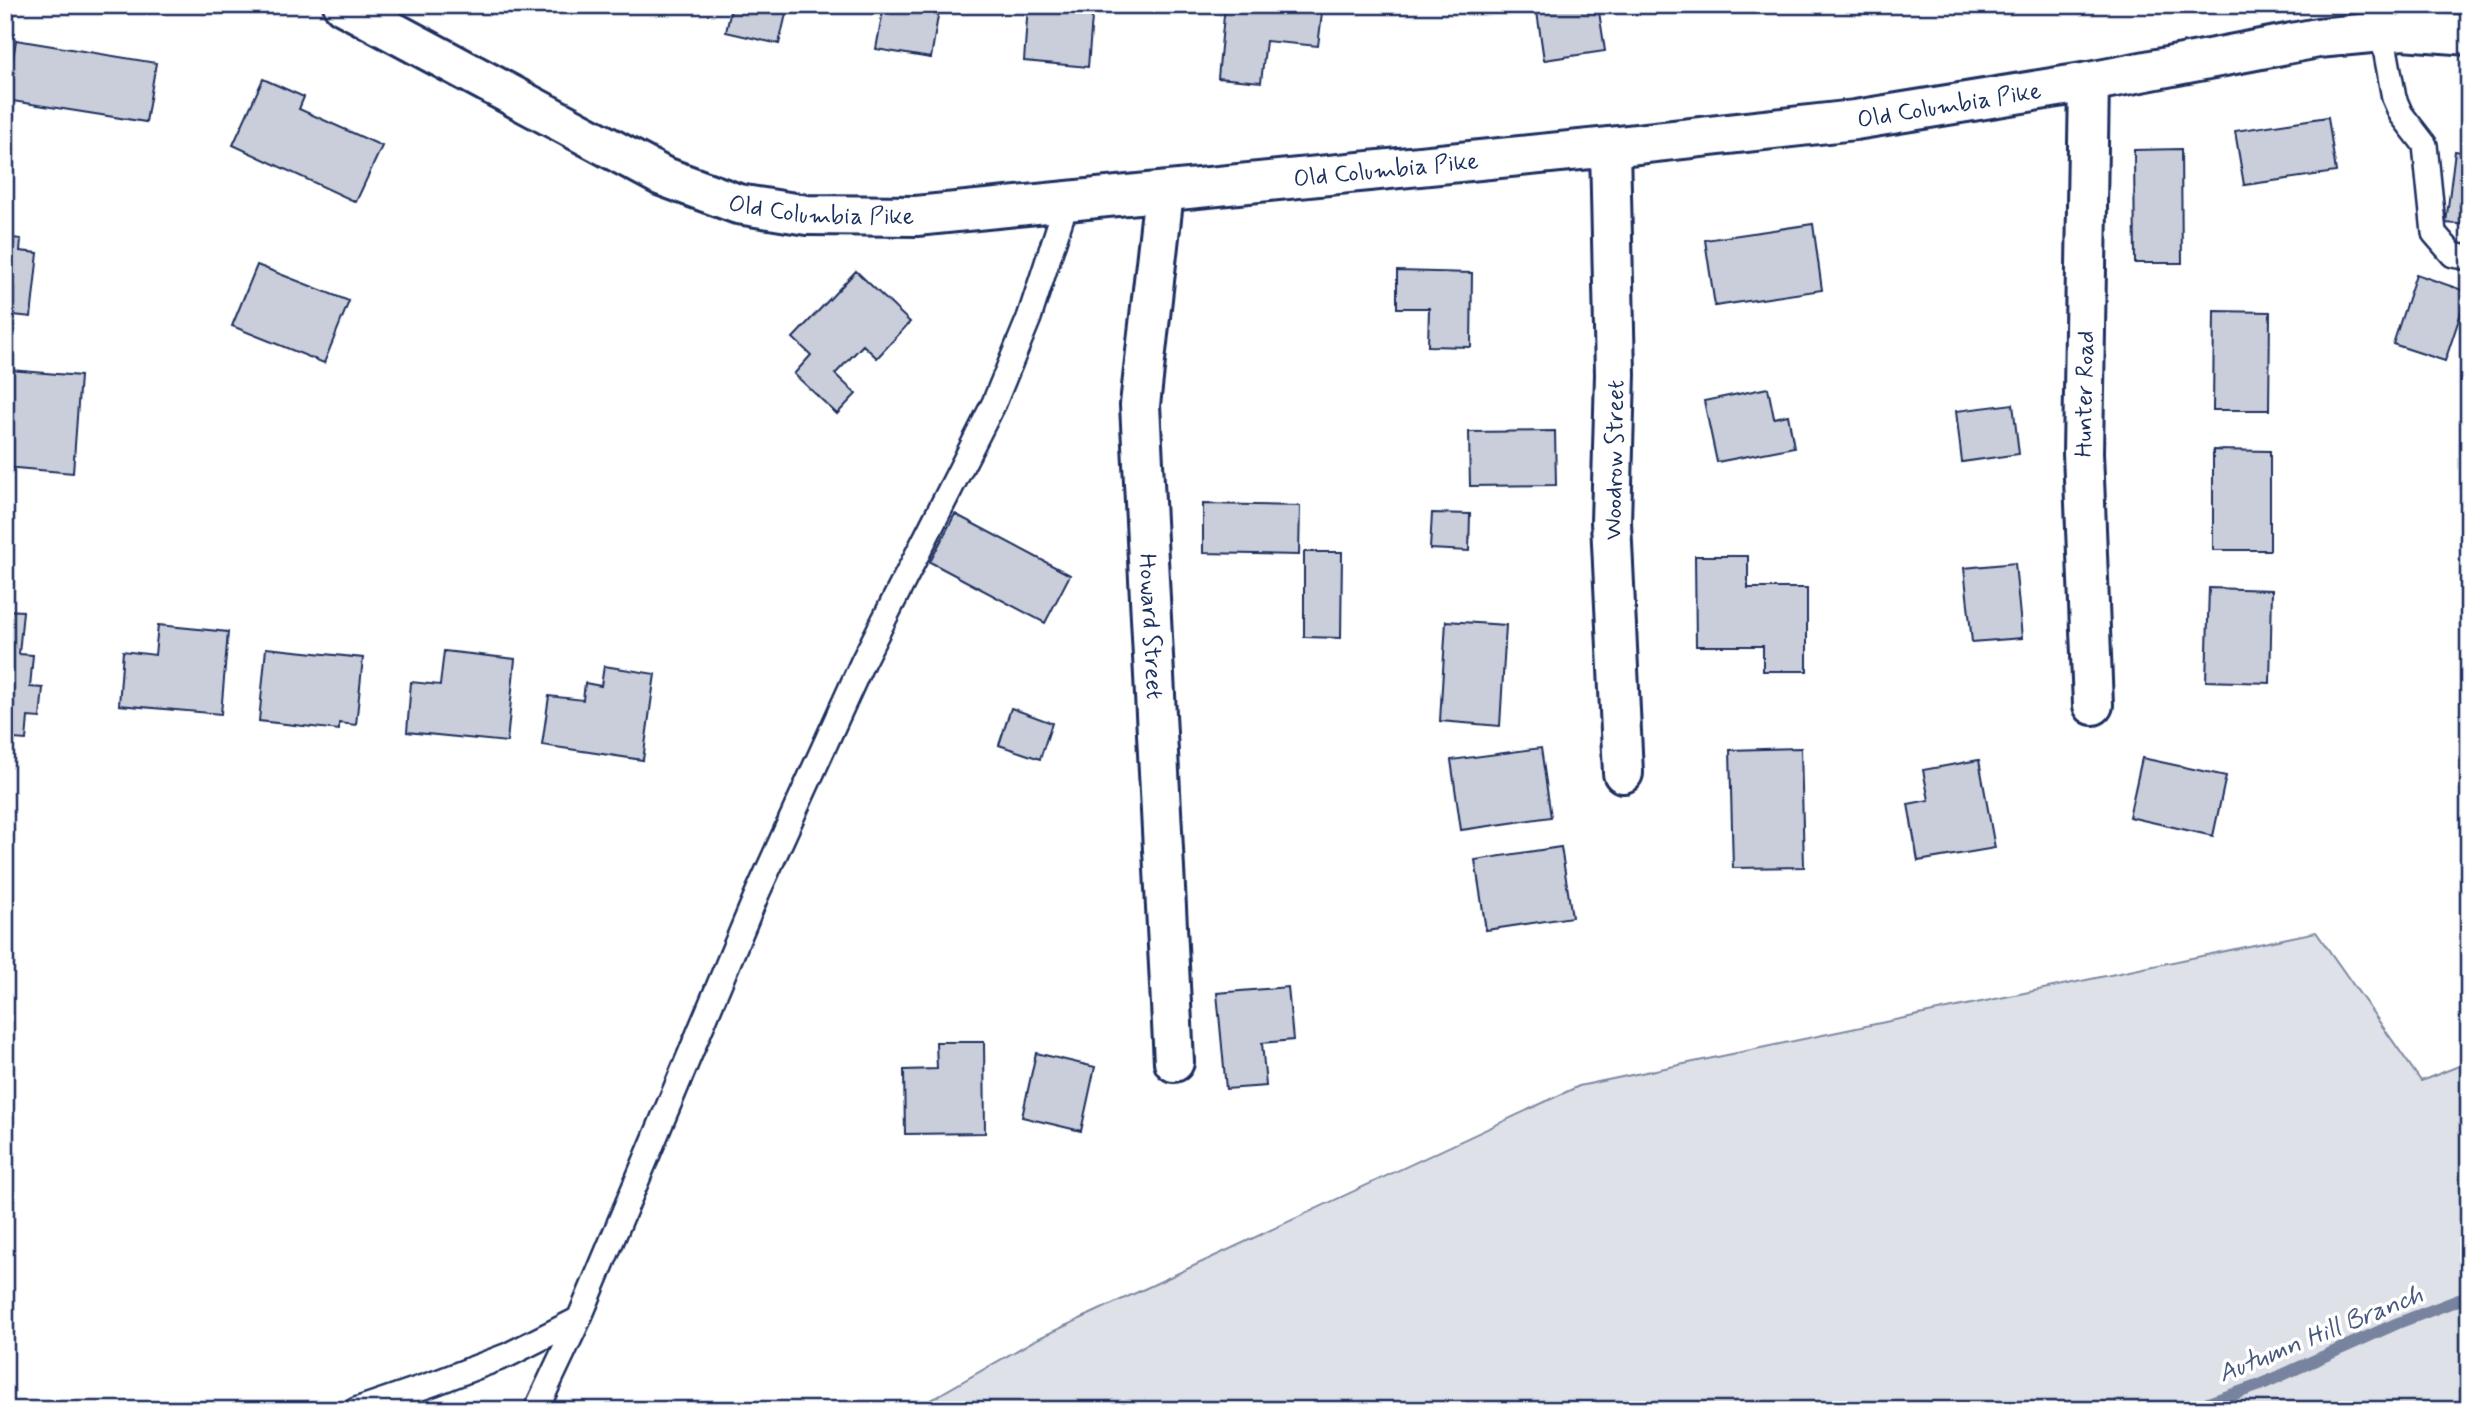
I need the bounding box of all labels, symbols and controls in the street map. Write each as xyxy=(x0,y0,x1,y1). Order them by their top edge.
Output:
street label: Old Columbia Pike xyxy=(1855,76,2044,136)
street label: Old Columbia Pike xyxy=(1292,146,1480,195)
street label: Old Columbia Pike xyxy=(724,188,914,233)
street label: Hunter Road xyxy=(2069,330,2102,458)
street label: Woodrow Street xyxy=(1599,380,1632,540)
street label: Howard Street xyxy=(1131,553,1169,700)
water label: Autumn Hill Branch xyxy=(2213,1278,2428,1391)

